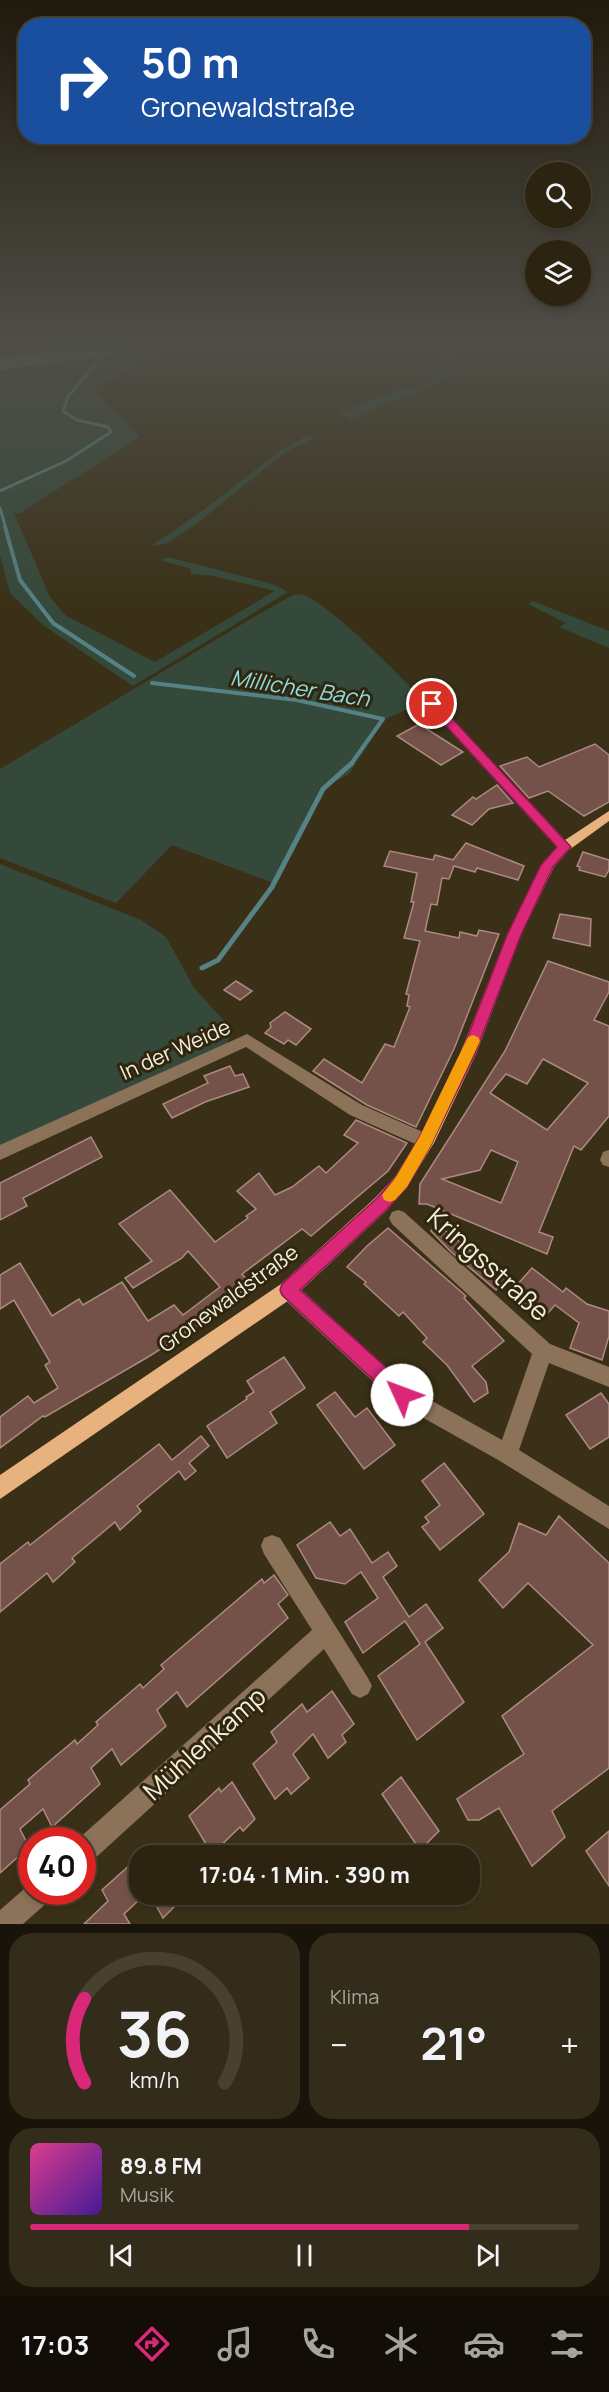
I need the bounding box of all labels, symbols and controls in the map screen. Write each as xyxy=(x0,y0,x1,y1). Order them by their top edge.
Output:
text: 50 m xyxy=(141,33,239,91)
icon: right xyxy=(42,42,120,120)
text: Gronewaldstraße xyxy=(141,88,355,125)
map controls xyxy=(525,162,591,306)
button: search xyxy=(525,162,591,228)
button: layers xyxy=(525,240,591,306)
water label: Millicher Bach xyxy=(228,662,373,714)
pin xyxy=(406,678,457,729)
icon: arrive xyxy=(415,687,448,720)
street label: In der Weide xyxy=(115,1012,235,1086)
street label: Kringsstraße xyxy=(420,1199,558,1329)
street label: Gronewaldstraße xyxy=(152,1238,304,1358)
position arrow xyxy=(370,1363,434,1427)
street label: Mühlenkamp xyxy=(135,1678,273,1808)
speed limit sign: 40 xyxy=(18,1827,96,1905)
text: 17:04 · 1 Min. · 390 m xyxy=(199,1860,410,1890)
text: Klima xyxy=(330,1983,379,2010)
text: 36 xyxy=(117,1990,192,2076)
text: 21° xyxy=(421,2012,487,2074)
text: − xyxy=(330,2022,348,2067)
text: + xyxy=(560,2022,579,2067)
text: km/h xyxy=(130,2065,179,2094)
text: 89.8 FM xyxy=(120,2151,202,2181)
text: Musik xyxy=(120,2181,174,2208)
icon: previous xyxy=(105,2239,138,2272)
icon: pause xyxy=(288,2239,321,2272)
icon: next xyxy=(471,2239,504,2272)
icon: directions xyxy=(131,2323,173,2365)
icon: music xyxy=(214,2323,256,2365)
icon: phone xyxy=(297,2323,339,2365)
icon: climate xyxy=(380,2323,422,2365)
icon: car xyxy=(463,2323,505,2365)
icon: filters xyxy=(546,2323,588,2365)
text: 17:03 xyxy=(21,2326,90,2363)

